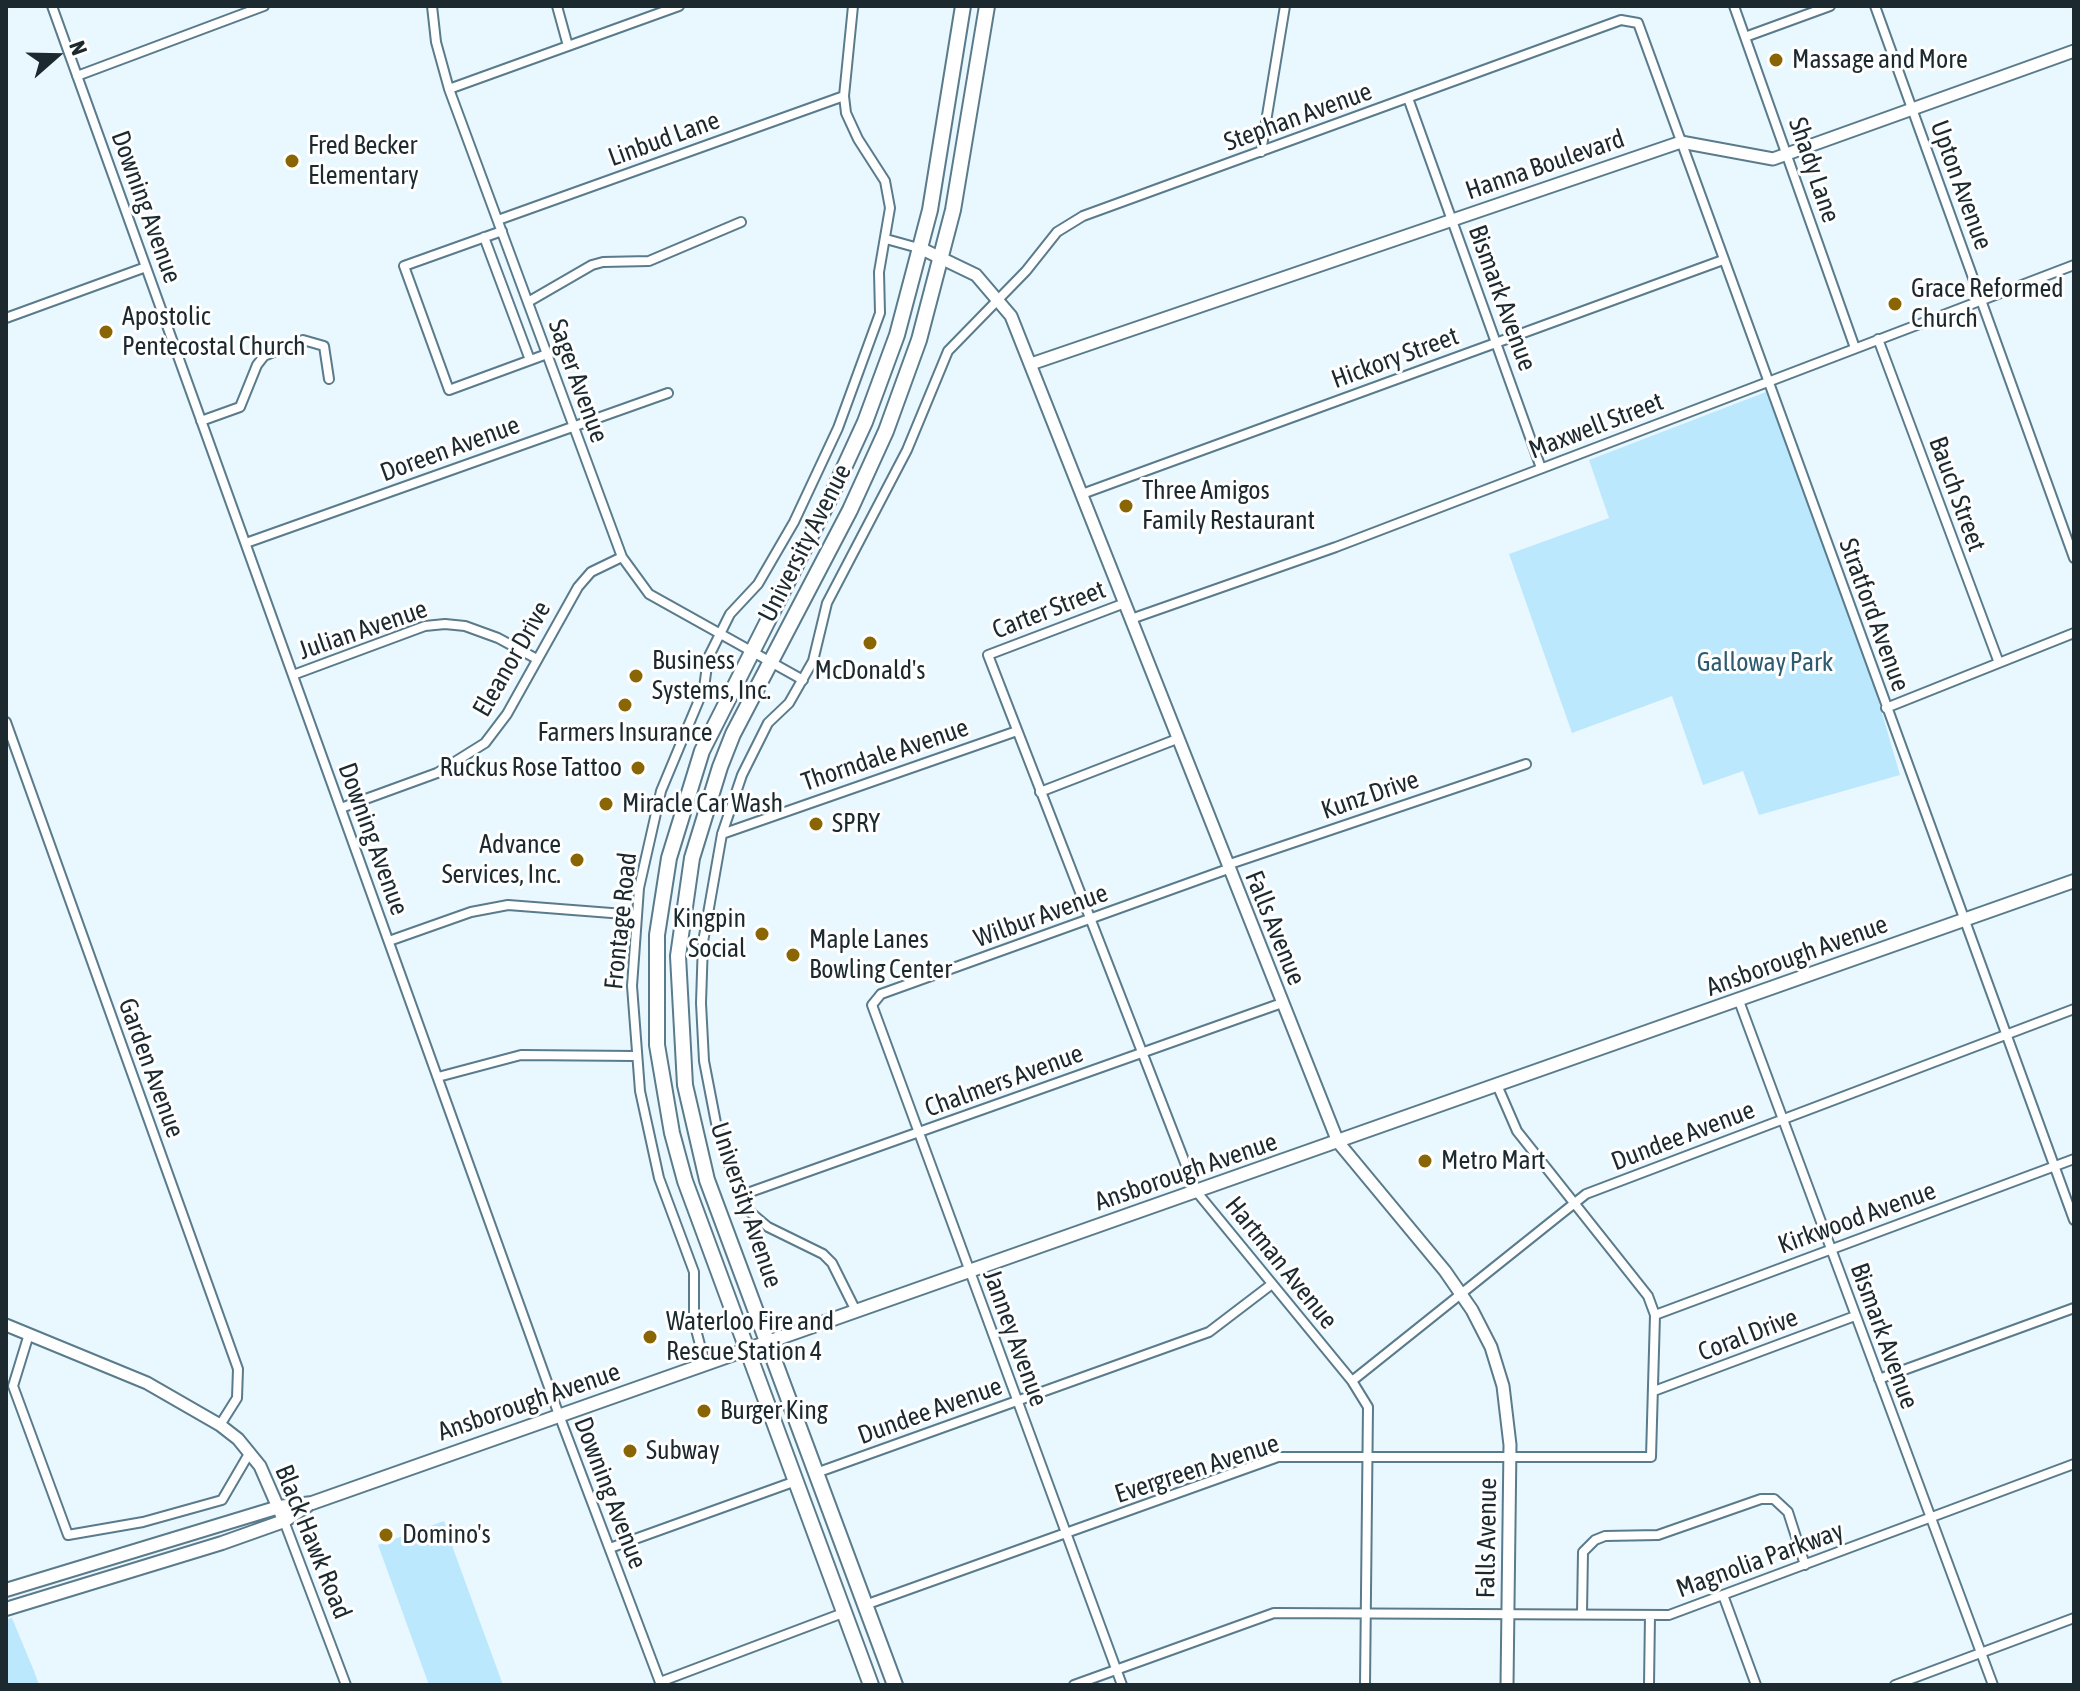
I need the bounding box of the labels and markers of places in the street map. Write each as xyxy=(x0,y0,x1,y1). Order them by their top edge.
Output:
place label: Massage and More xyxy=(1792,44,1968,76)
marker: Massage and More xyxy=(1767,51,1785,69)
place label: Fred Becker Elementary xyxy=(308,130,419,192)
marker: Fred Becker Elementary xyxy=(283,152,301,170)
place label: Grace Reformed Church xyxy=(1911,273,2064,334)
marker: Grace Reformed Church xyxy=(1886,295,1904,313)
place label: Apostolic Pentecostal Church xyxy=(122,301,306,362)
marker: Apostolic Pentecostal Church xyxy=(97,323,115,341)
place label: Three Amigos Family Restaurant xyxy=(1142,475,1315,536)
marker: Three Amigos Family Restaurant xyxy=(1117,497,1135,515)
marker: McDonald's xyxy=(861,634,879,652)
place label: Business Systems, Inc. xyxy=(652,645,771,706)
place label: McDonald's xyxy=(815,655,925,687)
marker: Business Systems, Inc. xyxy=(627,667,645,685)
marker: Farmers Insurance xyxy=(616,696,634,714)
place label: Farmers Insurance xyxy=(538,717,712,749)
place label: Ruckus Rose Tattoo xyxy=(439,752,622,784)
marker: Ruckus Rose Tattoo xyxy=(629,759,647,777)
place label: Miracle Car Wash xyxy=(622,788,783,820)
marker: Miracle Car Wash xyxy=(597,795,615,813)
place label: SPRY xyxy=(832,808,880,840)
marker: SPRY xyxy=(807,815,825,833)
place label: Advance Services, Inc. xyxy=(442,829,561,890)
marker: Advance Services, Inc. xyxy=(568,851,586,869)
place label: Kingpin Social xyxy=(673,903,746,964)
place label: Maple Lanes Bowling Center xyxy=(809,924,952,986)
marker: Kingpin Social xyxy=(753,925,771,943)
marker: Maple Lanes Bowling Center xyxy=(784,946,802,964)
place label: Metro Mart xyxy=(1441,1145,1546,1177)
marker: Metro Mart xyxy=(1416,1152,1434,1170)
place label: Waterloo Fire and Rescue Station 4 xyxy=(666,1306,834,1368)
marker: Waterloo Fire and Rescue Station 4 xyxy=(641,1328,659,1346)
place label: Burger King xyxy=(720,1395,828,1427)
marker: Burger King xyxy=(695,1402,713,1420)
place label: Subway xyxy=(646,1435,720,1467)
marker: Subway xyxy=(621,1442,639,1460)
place label: Domino's xyxy=(402,1519,491,1551)
marker: Domino's xyxy=(377,1526,395,1544)

